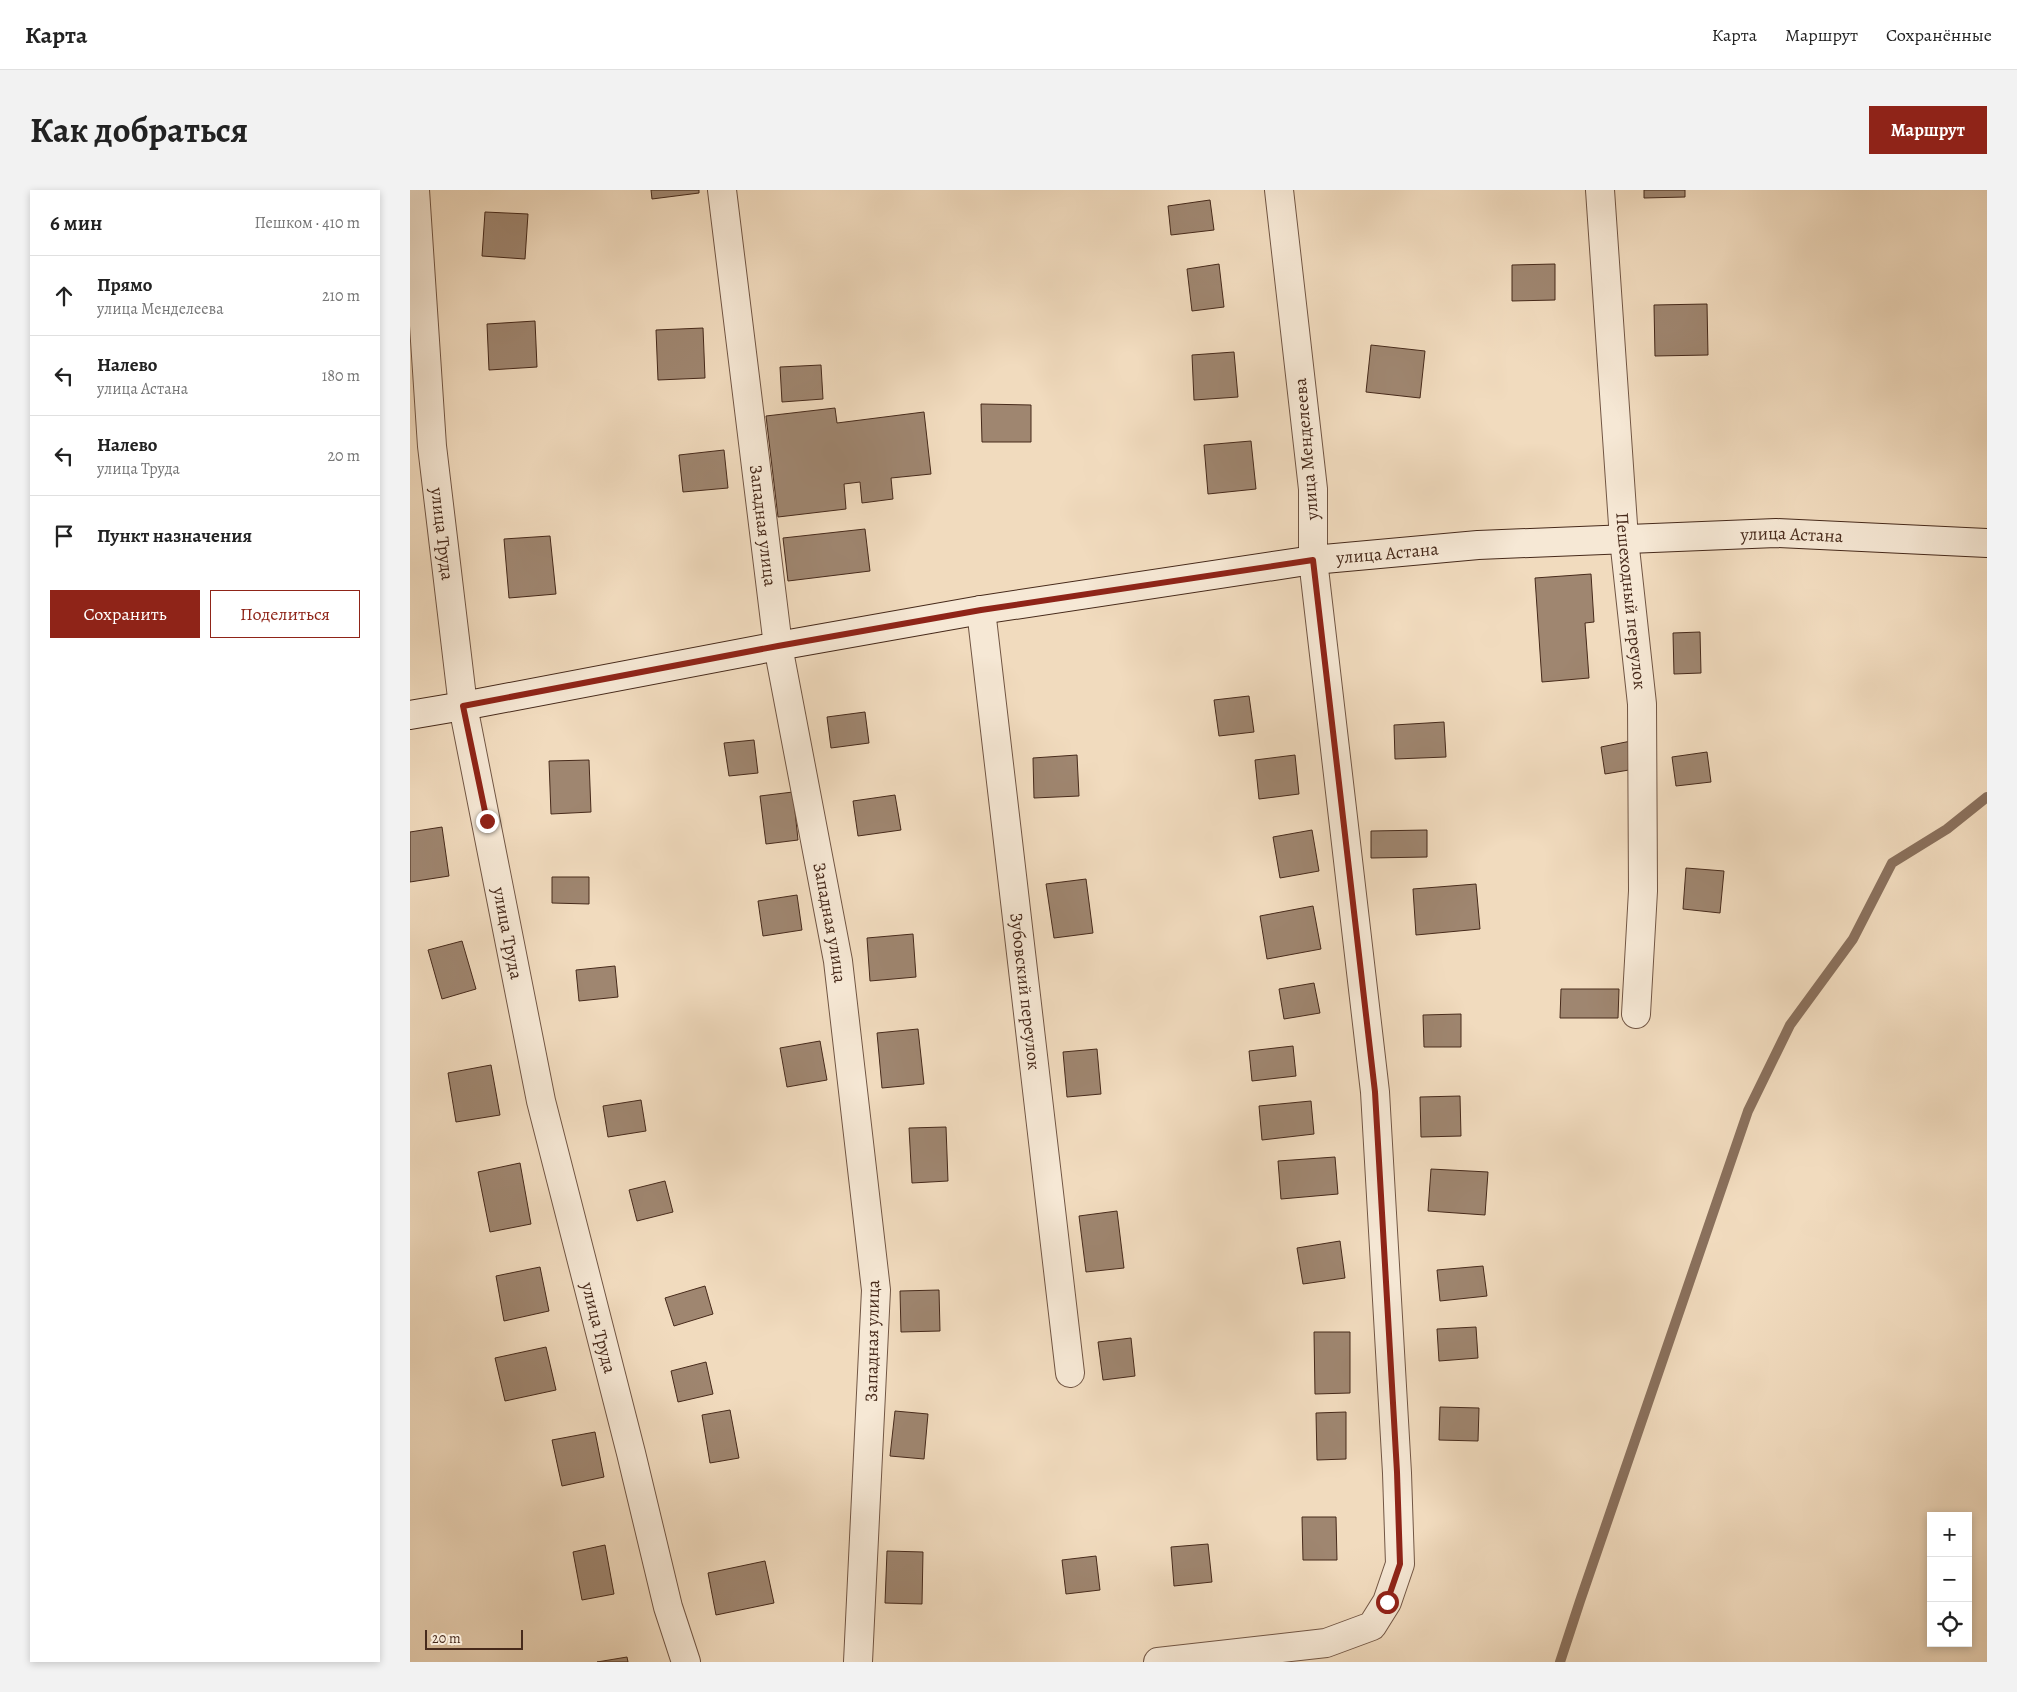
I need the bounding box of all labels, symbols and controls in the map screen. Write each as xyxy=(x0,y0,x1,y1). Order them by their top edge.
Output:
text: Карта xyxy=(25,19,87,51)
text: Карта xyxy=(1712,23,1757,47)
text: Маршрут xyxy=(1785,23,1858,47)
text: Сохранённые xyxy=(1886,23,1992,47)
text: Как добраться xyxy=(30,106,248,154)
button: Маршрут xyxy=(1869,106,1987,154)
text: 6 мин xyxy=(50,209,102,237)
text: Пешком · 410 m xyxy=(255,212,360,234)
text: Прямо xyxy=(97,272,152,298)
icon: ahead xyxy=(50,282,78,310)
text: 210 m xyxy=(322,285,360,307)
text: улица Менделеева xyxy=(97,298,224,320)
text: Налево xyxy=(97,352,157,378)
icon: left xyxy=(50,362,78,390)
text: 180 m xyxy=(322,365,360,387)
street label: улица Менделеева xyxy=(1288,376,1324,522)
text: улица Астана xyxy=(97,378,188,400)
text: Налево xyxy=(97,432,157,458)
icon: left xyxy=(50,442,78,470)
text: 20 m xyxy=(327,445,360,467)
text: улица Труда xyxy=(97,458,180,480)
street label: Западная улица xyxy=(744,463,783,588)
street label: улица Труда xyxy=(425,485,460,582)
street label: Пешеходный переулок xyxy=(1610,511,1652,691)
street label: улица Астана xyxy=(1739,521,1844,548)
icon: arrive xyxy=(50,522,78,550)
text: Пункт назначения xyxy=(97,523,252,549)
street label: улица Астана xyxy=(1334,537,1440,570)
button: Сохранить xyxy=(50,590,200,638)
button: Поделиться xyxy=(210,590,360,638)
route end xyxy=(476,810,499,833)
street label: Западная улица xyxy=(807,860,853,985)
street label: улица Труда xyxy=(487,884,529,982)
street label: Зубовский переулок xyxy=(1004,911,1047,1071)
street label: улица Труда xyxy=(576,1279,622,1377)
street label: Западная улица xyxy=(859,1279,885,1402)
map controls xyxy=(1927,1512,1972,1647)
button: + xyxy=(1927,1512,1972,1557)
button: − xyxy=(1927,1557,1972,1602)
route start xyxy=(1376,1591,1399,1614)
button: locate xyxy=(1927,1602,1972,1647)
scale bar xyxy=(425,1627,522,1650)
text: 20 m xyxy=(432,1629,461,1648)

